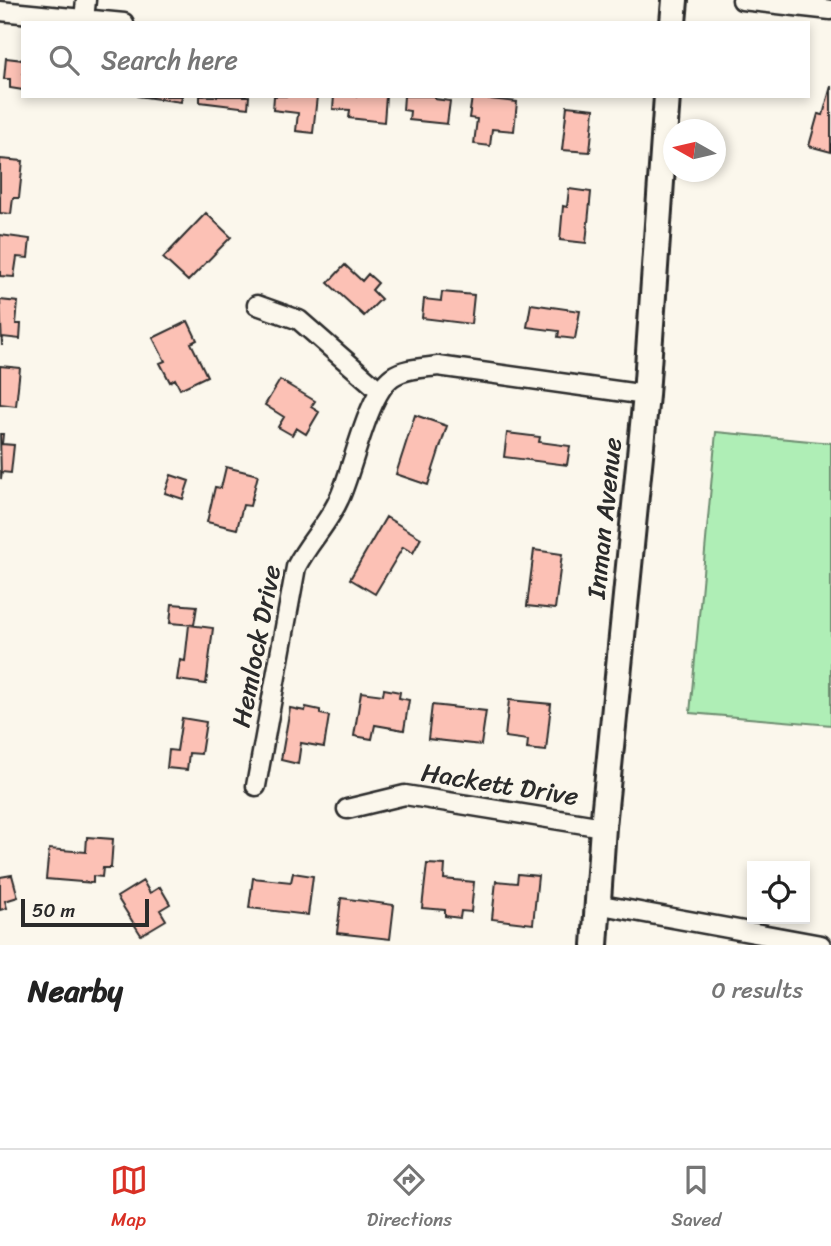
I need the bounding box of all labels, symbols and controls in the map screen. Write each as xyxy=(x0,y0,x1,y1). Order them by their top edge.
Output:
search box xyxy=(21,21,810,98)
text: Search here xyxy=(101,37,238,83)
icon: search xyxy=(45,41,83,79)
north arrow xyxy=(663,119,726,182)
street label: Inman Avenue xyxy=(573,435,635,602)
street label: Hemlock Drive xyxy=(218,561,294,731)
street label: Hackett Drive xyxy=(418,749,582,819)
map controls xyxy=(747,861,810,924)
button: locate xyxy=(747,861,810,924)
text: 50 m xyxy=(32,894,75,927)
scale bar xyxy=(21,896,149,928)
text: Nearby xyxy=(28,964,123,1018)
text: 0 results xyxy=(711,970,803,1011)
tab: Map xyxy=(110,1161,148,1236)
tab: Directions xyxy=(367,1161,452,1236)
tab: Saved xyxy=(671,1161,721,1236)

